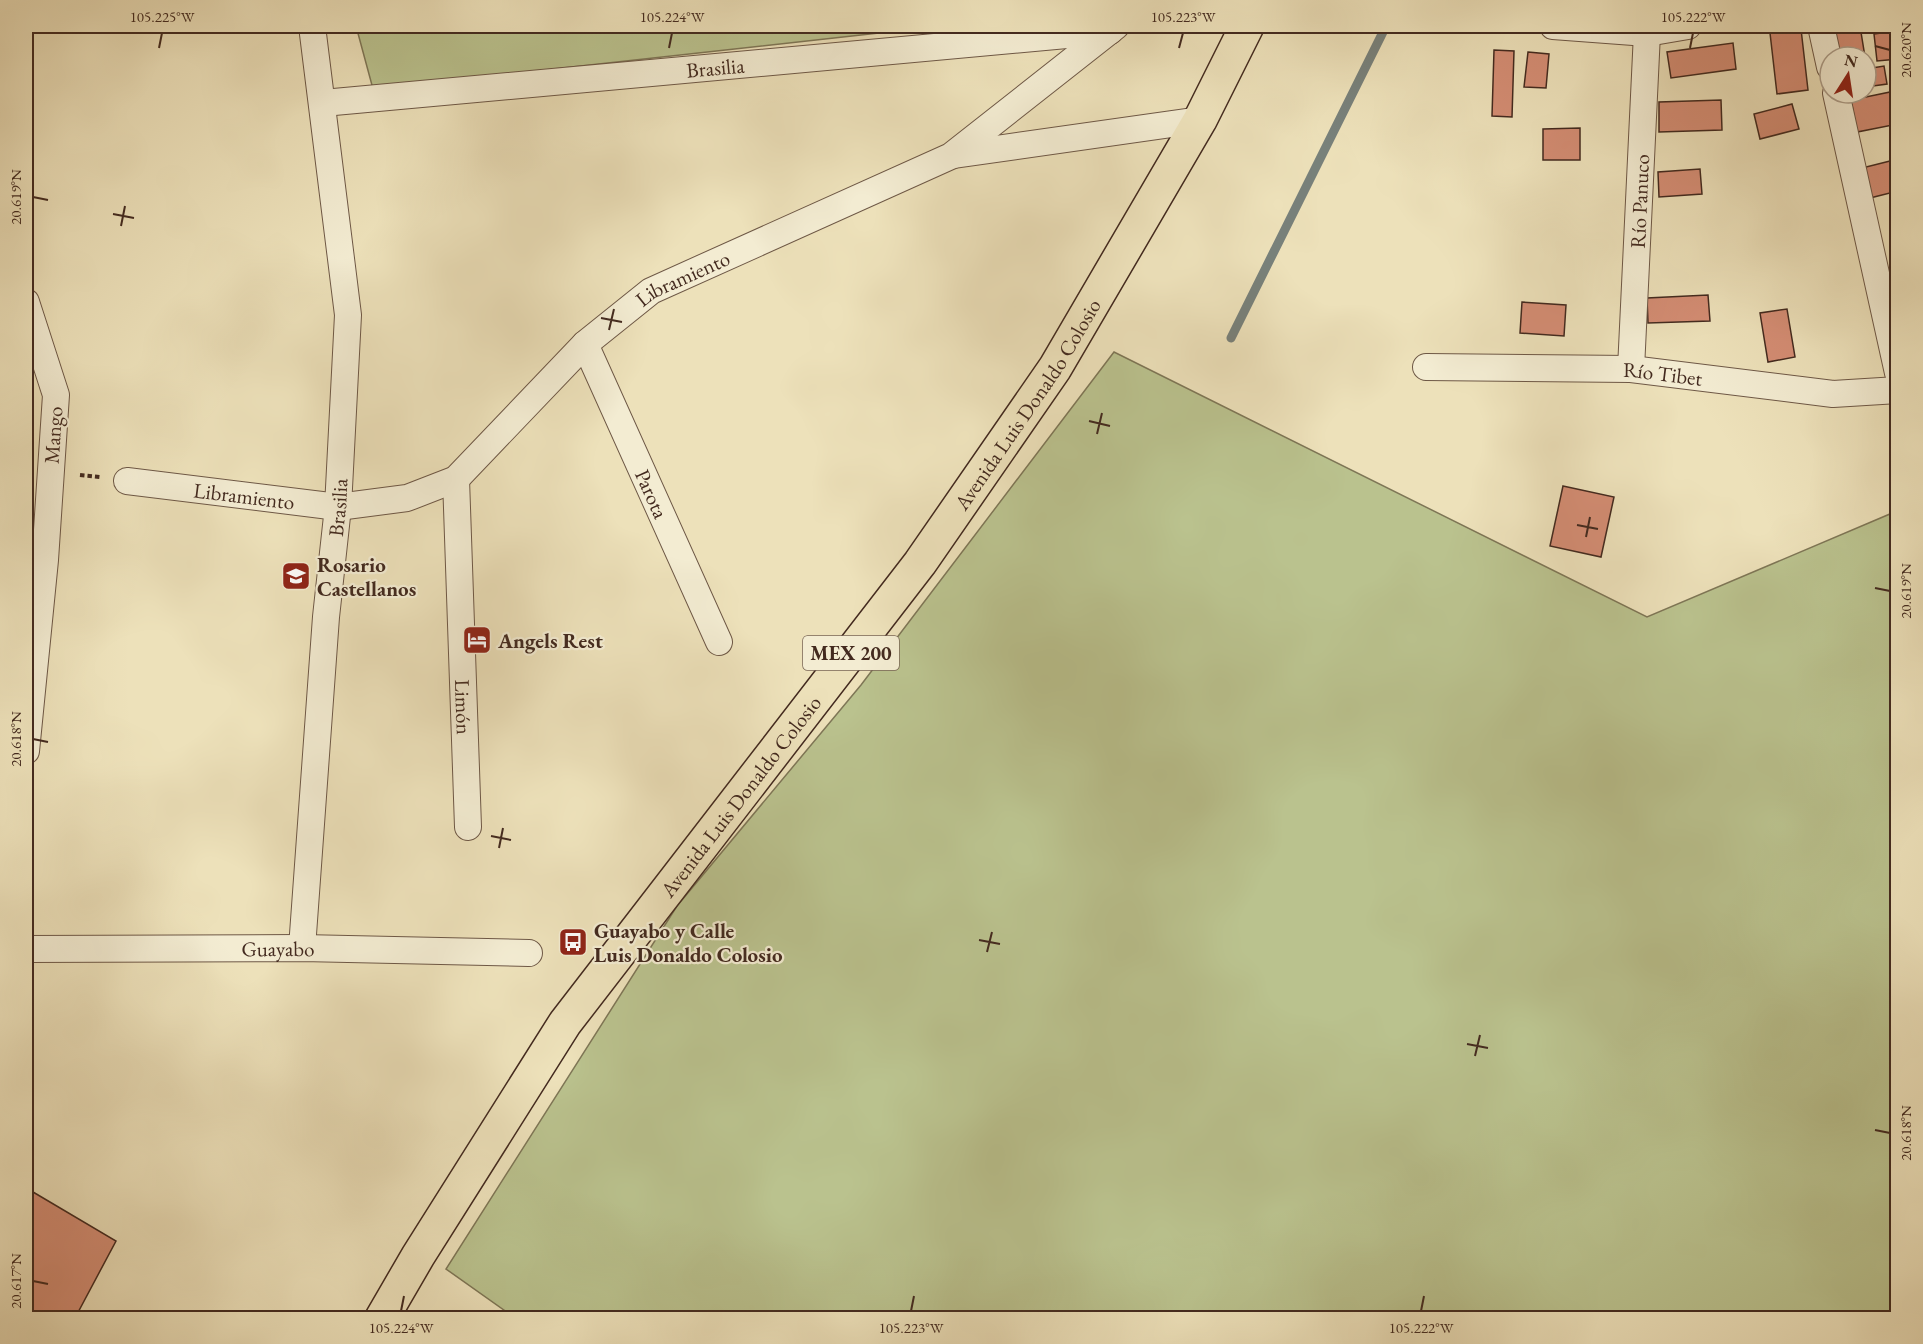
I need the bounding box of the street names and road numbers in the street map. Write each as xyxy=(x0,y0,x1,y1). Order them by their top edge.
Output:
street label: Brasilia xyxy=(685,51,746,83)
street label: Río Panuco xyxy=(1623,153,1655,249)
street label: Libramiento xyxy=(629,244,734,312)
street label: Avenida Luis Donaldo Colosio xyxy=(947,293,1106,516)
street label: Río Tibet xyxy=(1623,355,1704,391)
street label: Mango xyxy=(38,405,68,465)
street label: Parota xyxy=(629,465,675,523)
street label: Libramiento xyxy=(192,476,296,515)
street label: Brasilia xyxy=(321,477,353,538)
road number: MEX 200 xyxy=(803,636,899,670)
street label: Limón xyxy=(449,679,478,735)
street label: Avenida Luis Donaldo Colosio xyxy=(653,690,827,903)
street label: Guayabo xyxy=(241,934,315,962)

